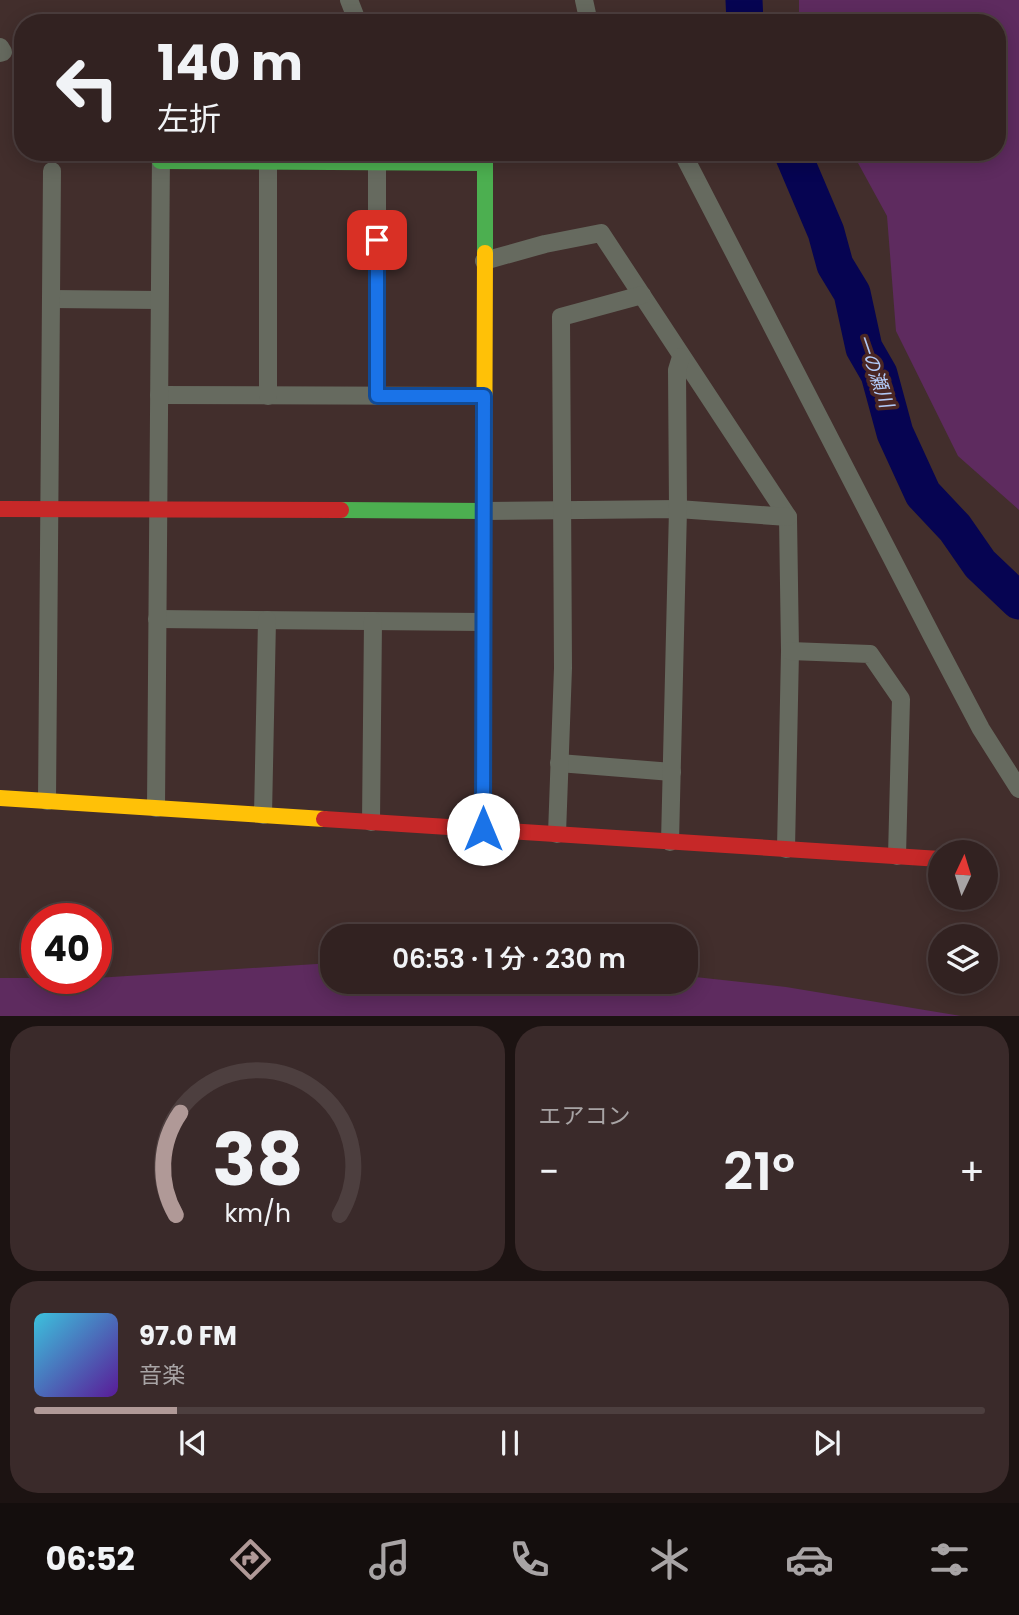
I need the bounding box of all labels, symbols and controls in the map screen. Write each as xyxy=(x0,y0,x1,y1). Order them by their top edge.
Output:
text: 140 m xyxy=(157,29,303,97)
icon: left xyxy=(42,42,133,133)
text: 左折 xyxy=(157,96,221,141)
pin xyxy=(347,210,407,270)
icon: arrive xyxy=(358,221,396,259)
water label: 一の瀬川 xyxy=(850,331,901,413)
position arrow xyxy=(446,792,520,866)
north arrow xyxy=(928,840,998,910)
map controls xyxy=(928,840,998,994)
speed limit sign: 40 xyxy=(21,903,112,994)
button: layers xyxy=(928,924,998,994)
text: 06:53 · 1 分 · 230 m xyxy=(392,941,626,977)
text: エアコン xyxy=(539,1100,631,1132)
text: 38 xyxy=(212,1109,303,1210)
text: 21° xyxy=(723,1135,795,1208)
text: − xyxy=(539,1145,559,1198)
text: + xyxy=(959,1145,985,1198)
text: km/h xyxy=(224,1195,291,1230)
text: 97.0 FM xyxy=(139,1318,237,1354)
text: 音楽 xyxy=(139,1359,185,1391)
icon: previous xyxy=(174,1424,212,1462)
icon: pause xyxy=(491,1424,529,1462)
icon: next xyxy=(808,1424,846,1462)
icon: directions xyxy=(226,1535,275,1584)
icon: music xyxy=(365,1535,414,1584)
icon: phone xyxy=(505,1535,554,1584)
icon: climate xyxy=(645,1535,694,1584)
icon: car xyxy=(785,1535,834,1584)
icon: filters xyxy=(925,1535,974,1584)
text: 06:52 xyxy=(45,1536,135,1581)

